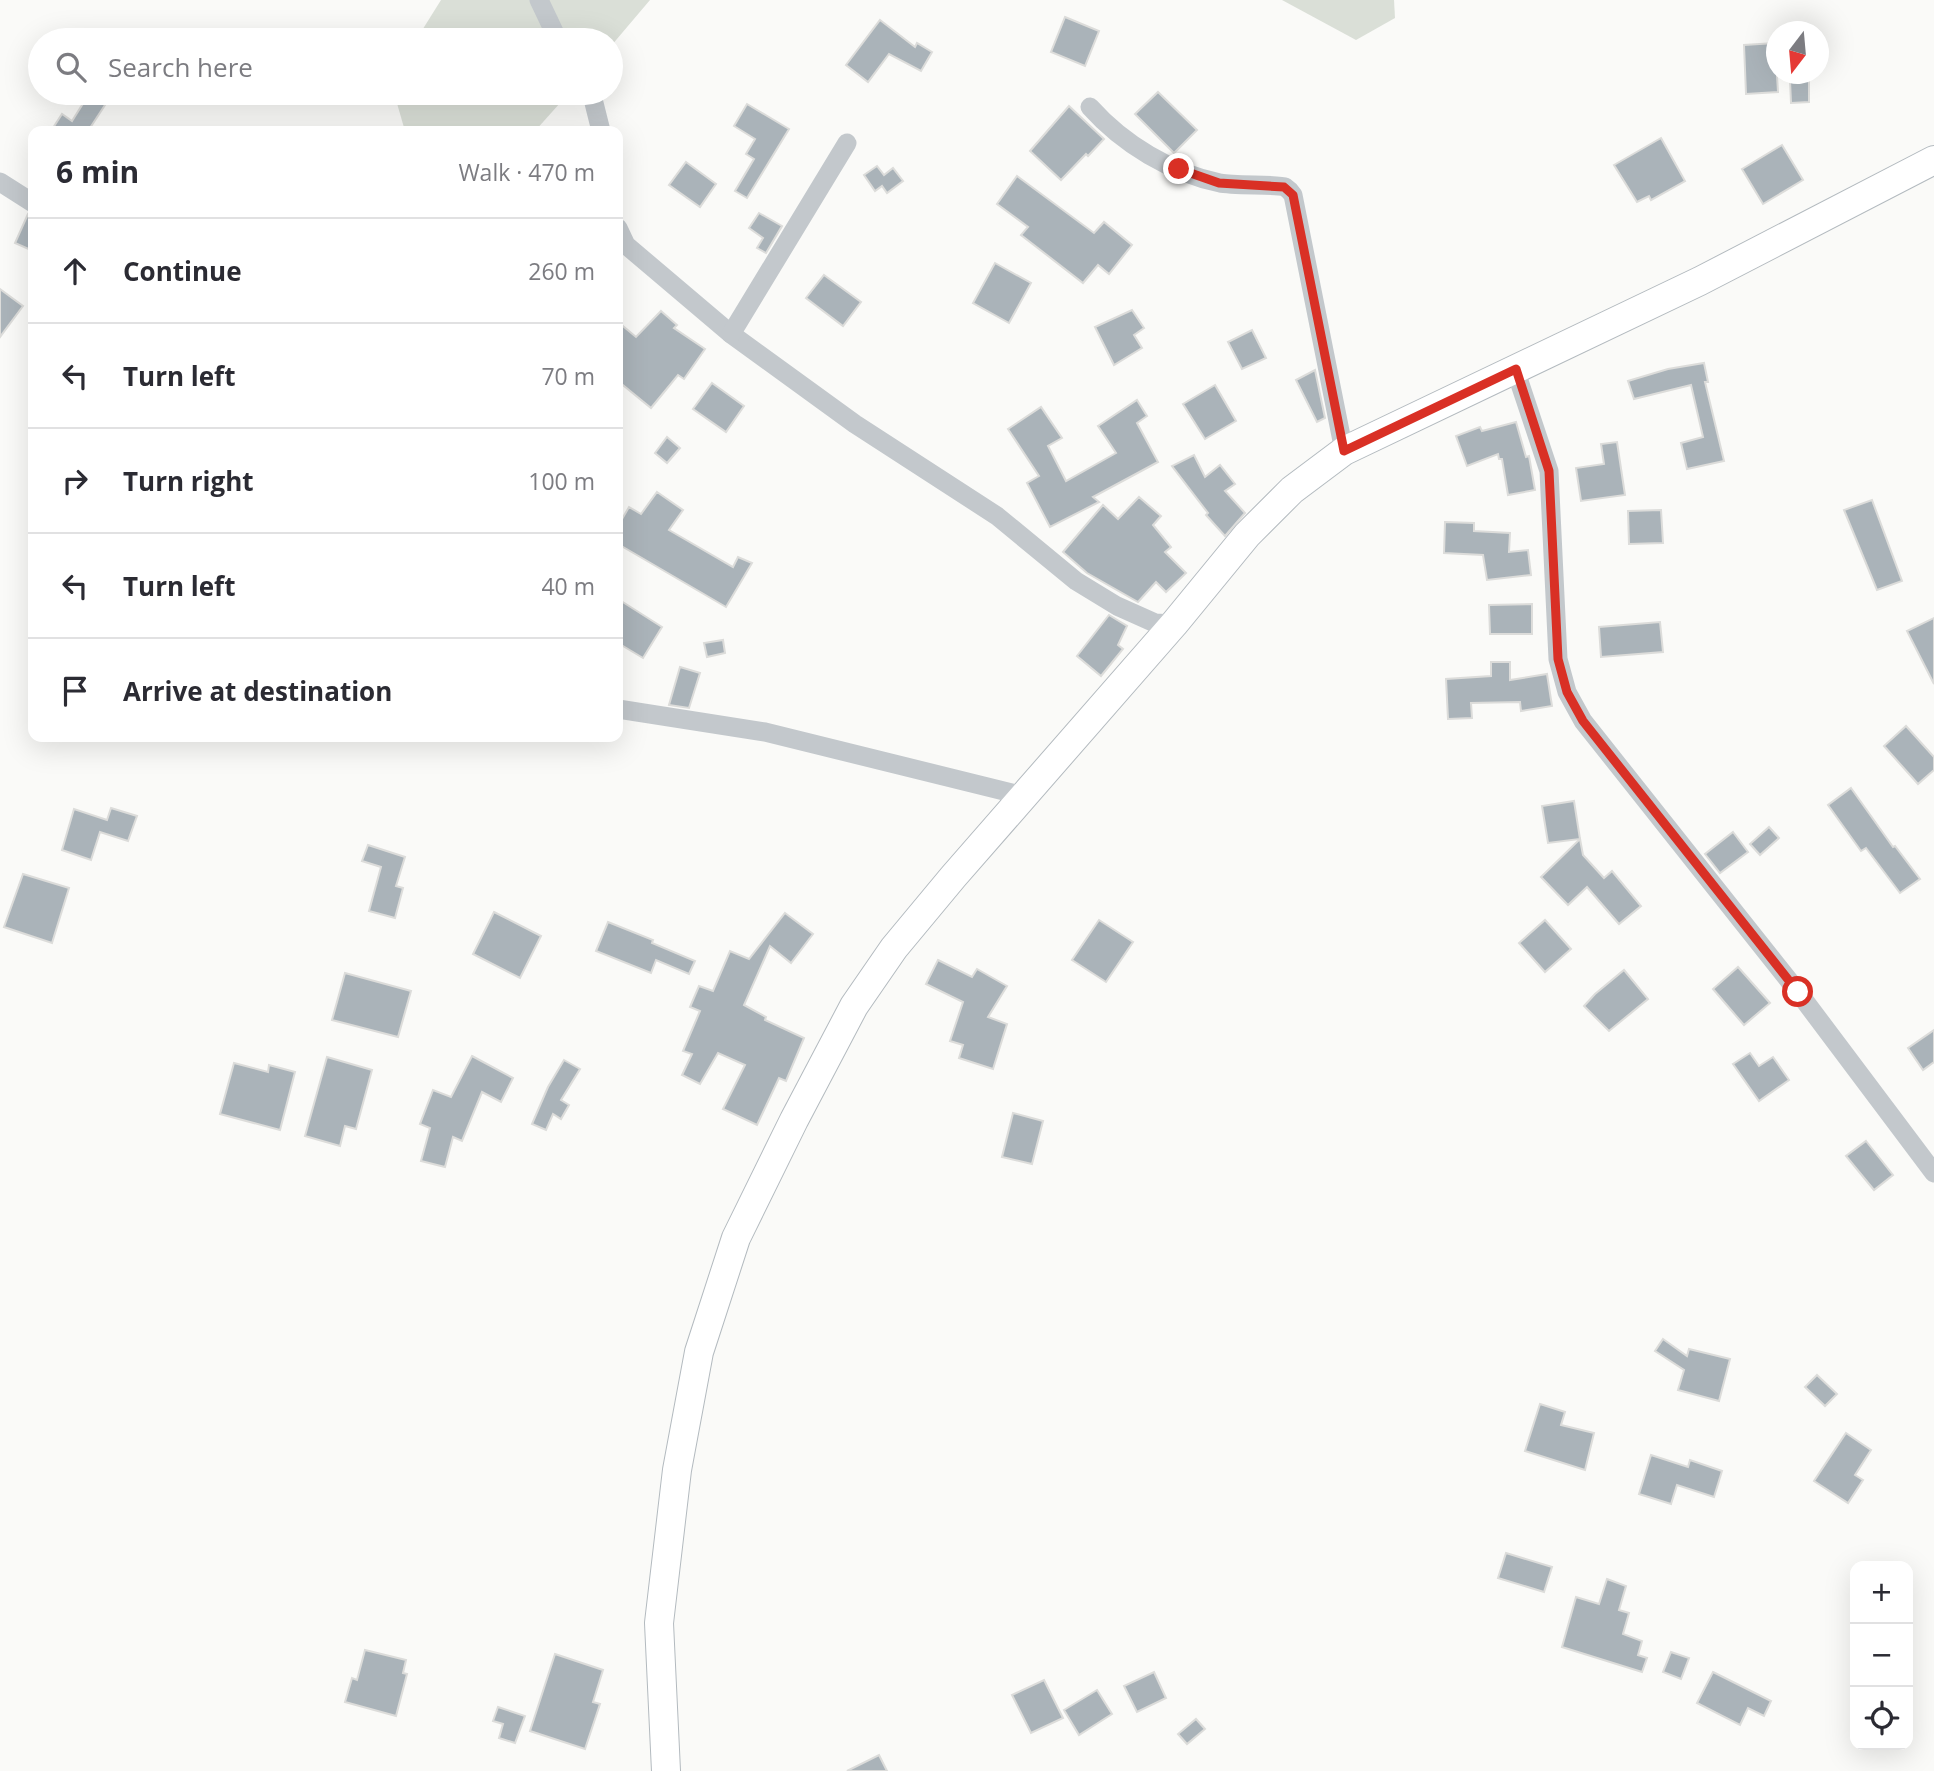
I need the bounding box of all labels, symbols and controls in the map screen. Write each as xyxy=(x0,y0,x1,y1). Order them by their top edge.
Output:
north arrow xyxy=(1766,21,1829,84)
search box xyxy=(28,28,623,105)
icon: search xyxy=(52,48,90,86)
text: Search here xyxy=(108,49,253,85)
text: 6 min xyxy=(56,151,139,192)
route end xyxy=(1163,153,1194,184)
text: Walk · 470 m xyxy=(458,156,595,188)
icon: ahead xyxy=(56,252,94,290)
text: Continue xyxy=(123,253,242,289)
text: 260 m xyxy=(528,255,595,287)
icon: left xyxy=(56,357,94,395)
text: Turn left xyxy=(123,358,235,394)
text: 70 m xyxy=(541,360,595,392)
icon: right xyxy=(56,462,94,500)
text: Turn right xyxy=(123,463,254,499)
text: 100 m xyxy=(528,465,595,497)
icon: left xyxy=(56,567,94,605)
text: Turn left xyxy=(123,568,235,604)
text: 40 m xyxy=(541,570,595,602)
icon: arrive xyxy=(56,672,94,710)
text: Arrive at destination xyxy=(123,673,392,709)
route start xyxy=(1782,976,1813,1007)
map controls xyxy=(1850,1561,1913,1750)
button: + xyxy=(1850,1561,1913,1624)
button: − xyxy=(1850,1624,1913,1687)
button: locate xyxy=(1850,1687,1913,1750)

